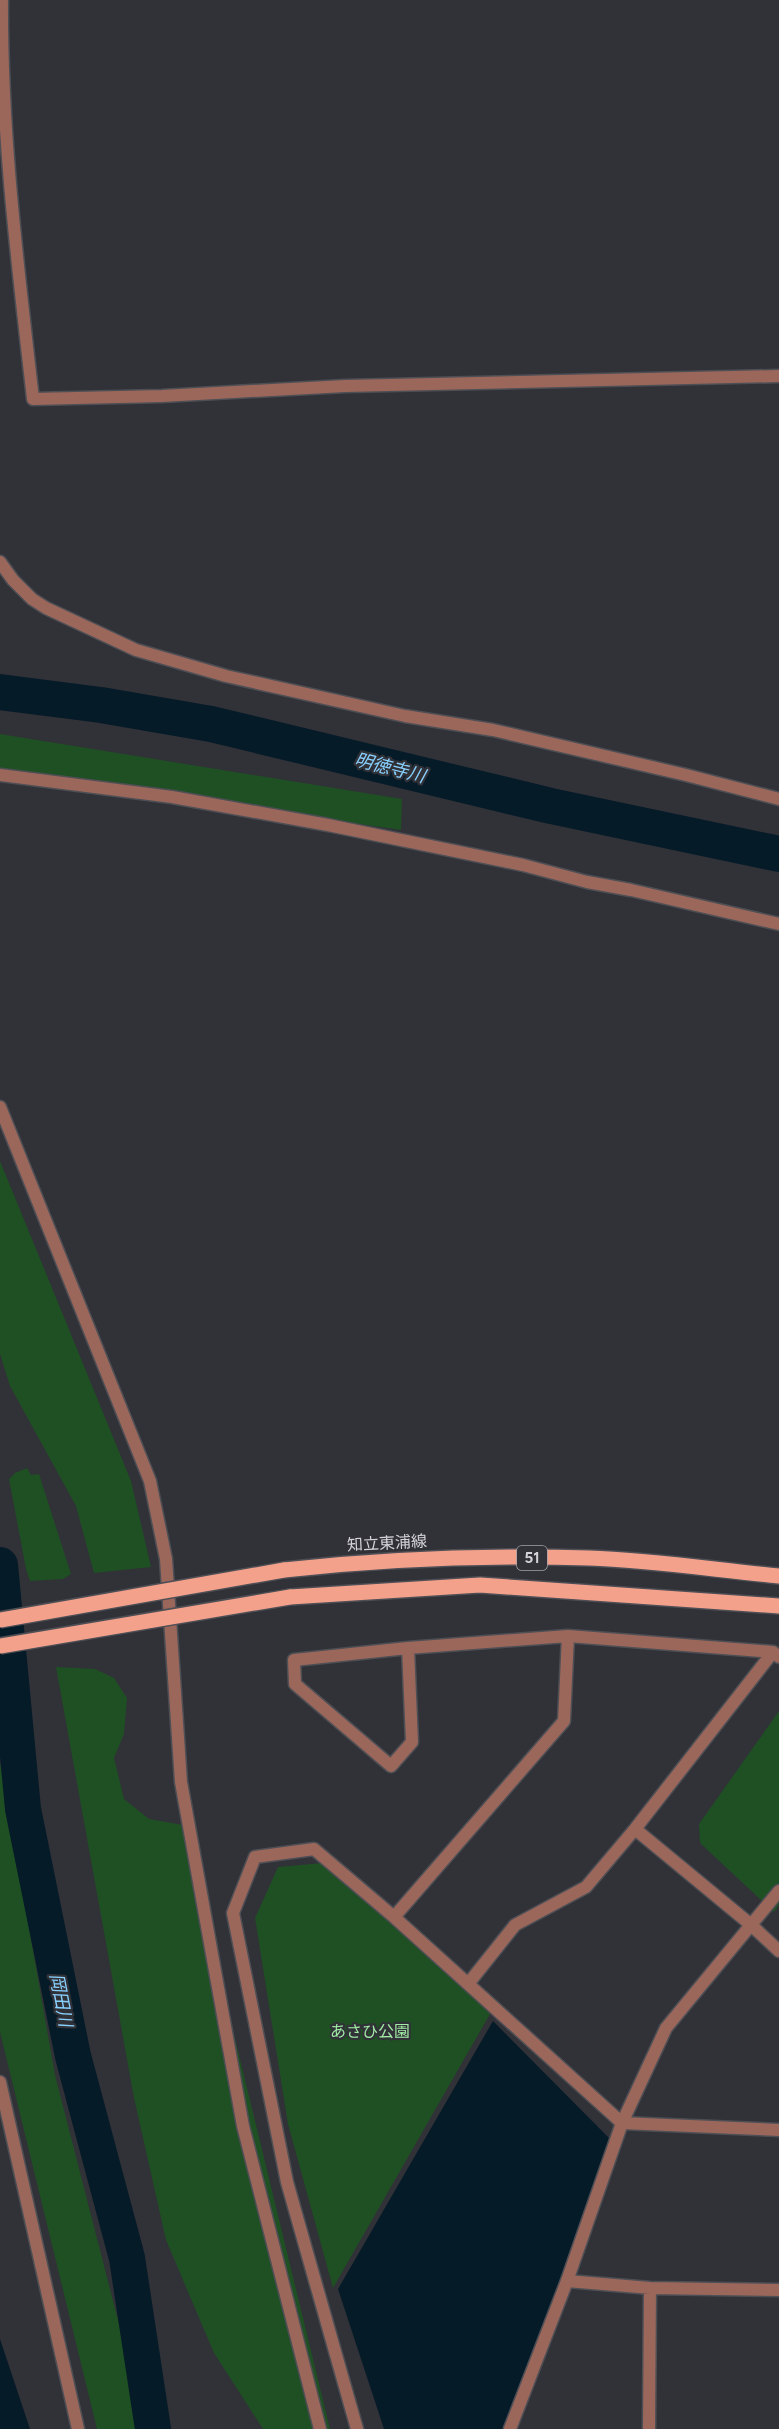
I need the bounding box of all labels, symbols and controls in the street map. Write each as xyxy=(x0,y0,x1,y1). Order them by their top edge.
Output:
water label: 明徳寺川 xyxy=(352,749,430,788)
street label: 知立東浦線 xyxy=(347,1531,427,1555)
road number: 51 xyxy=(517,1546,547,1570)
water label: 岡田川 xyxy=(45,1971,77,2031)
park label: あさひ公園 xyxy=(330,2022,410,2041)

